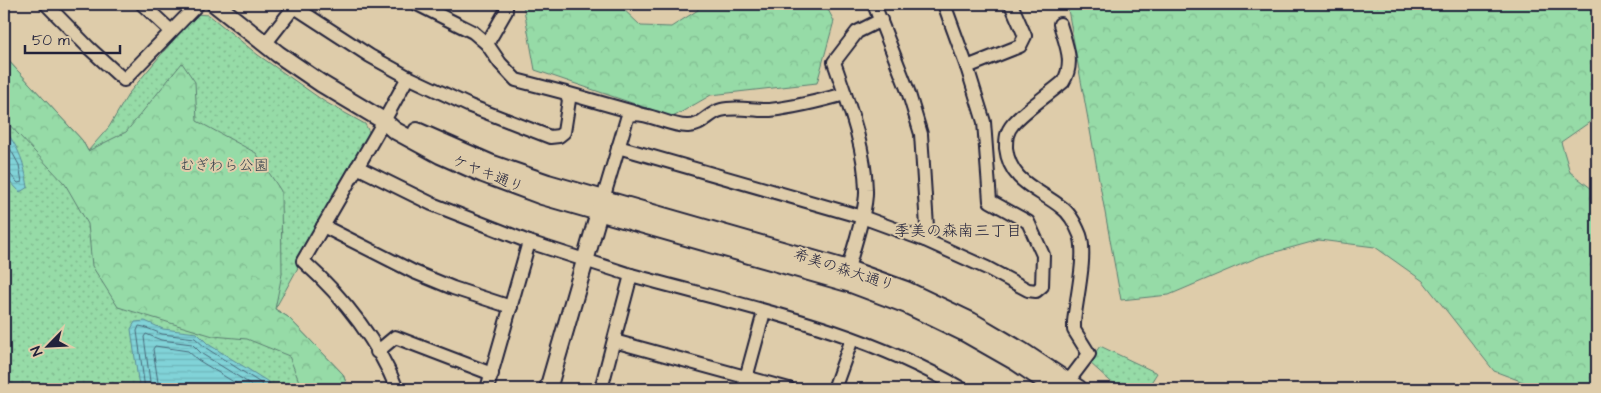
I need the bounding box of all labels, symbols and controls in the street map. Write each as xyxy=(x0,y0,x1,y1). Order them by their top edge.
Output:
scale bar xyxy=(25,22,120,54)
text: 50 m xyxy=(32,30,70,51)
street label: ケヤキ通り xyxy=(449,150,527,198)
park label: むぎわら公園 xyxy=(179,155,269,176)
district label: 季美の森南三丁目 xyxy=(894,220,1022,242)
street label: 希美の森大通り xyxy=(791,244,897,296)
north arrow xyxy=(22,320,72,370)
text: N xyxy=(26,343,48,359)

